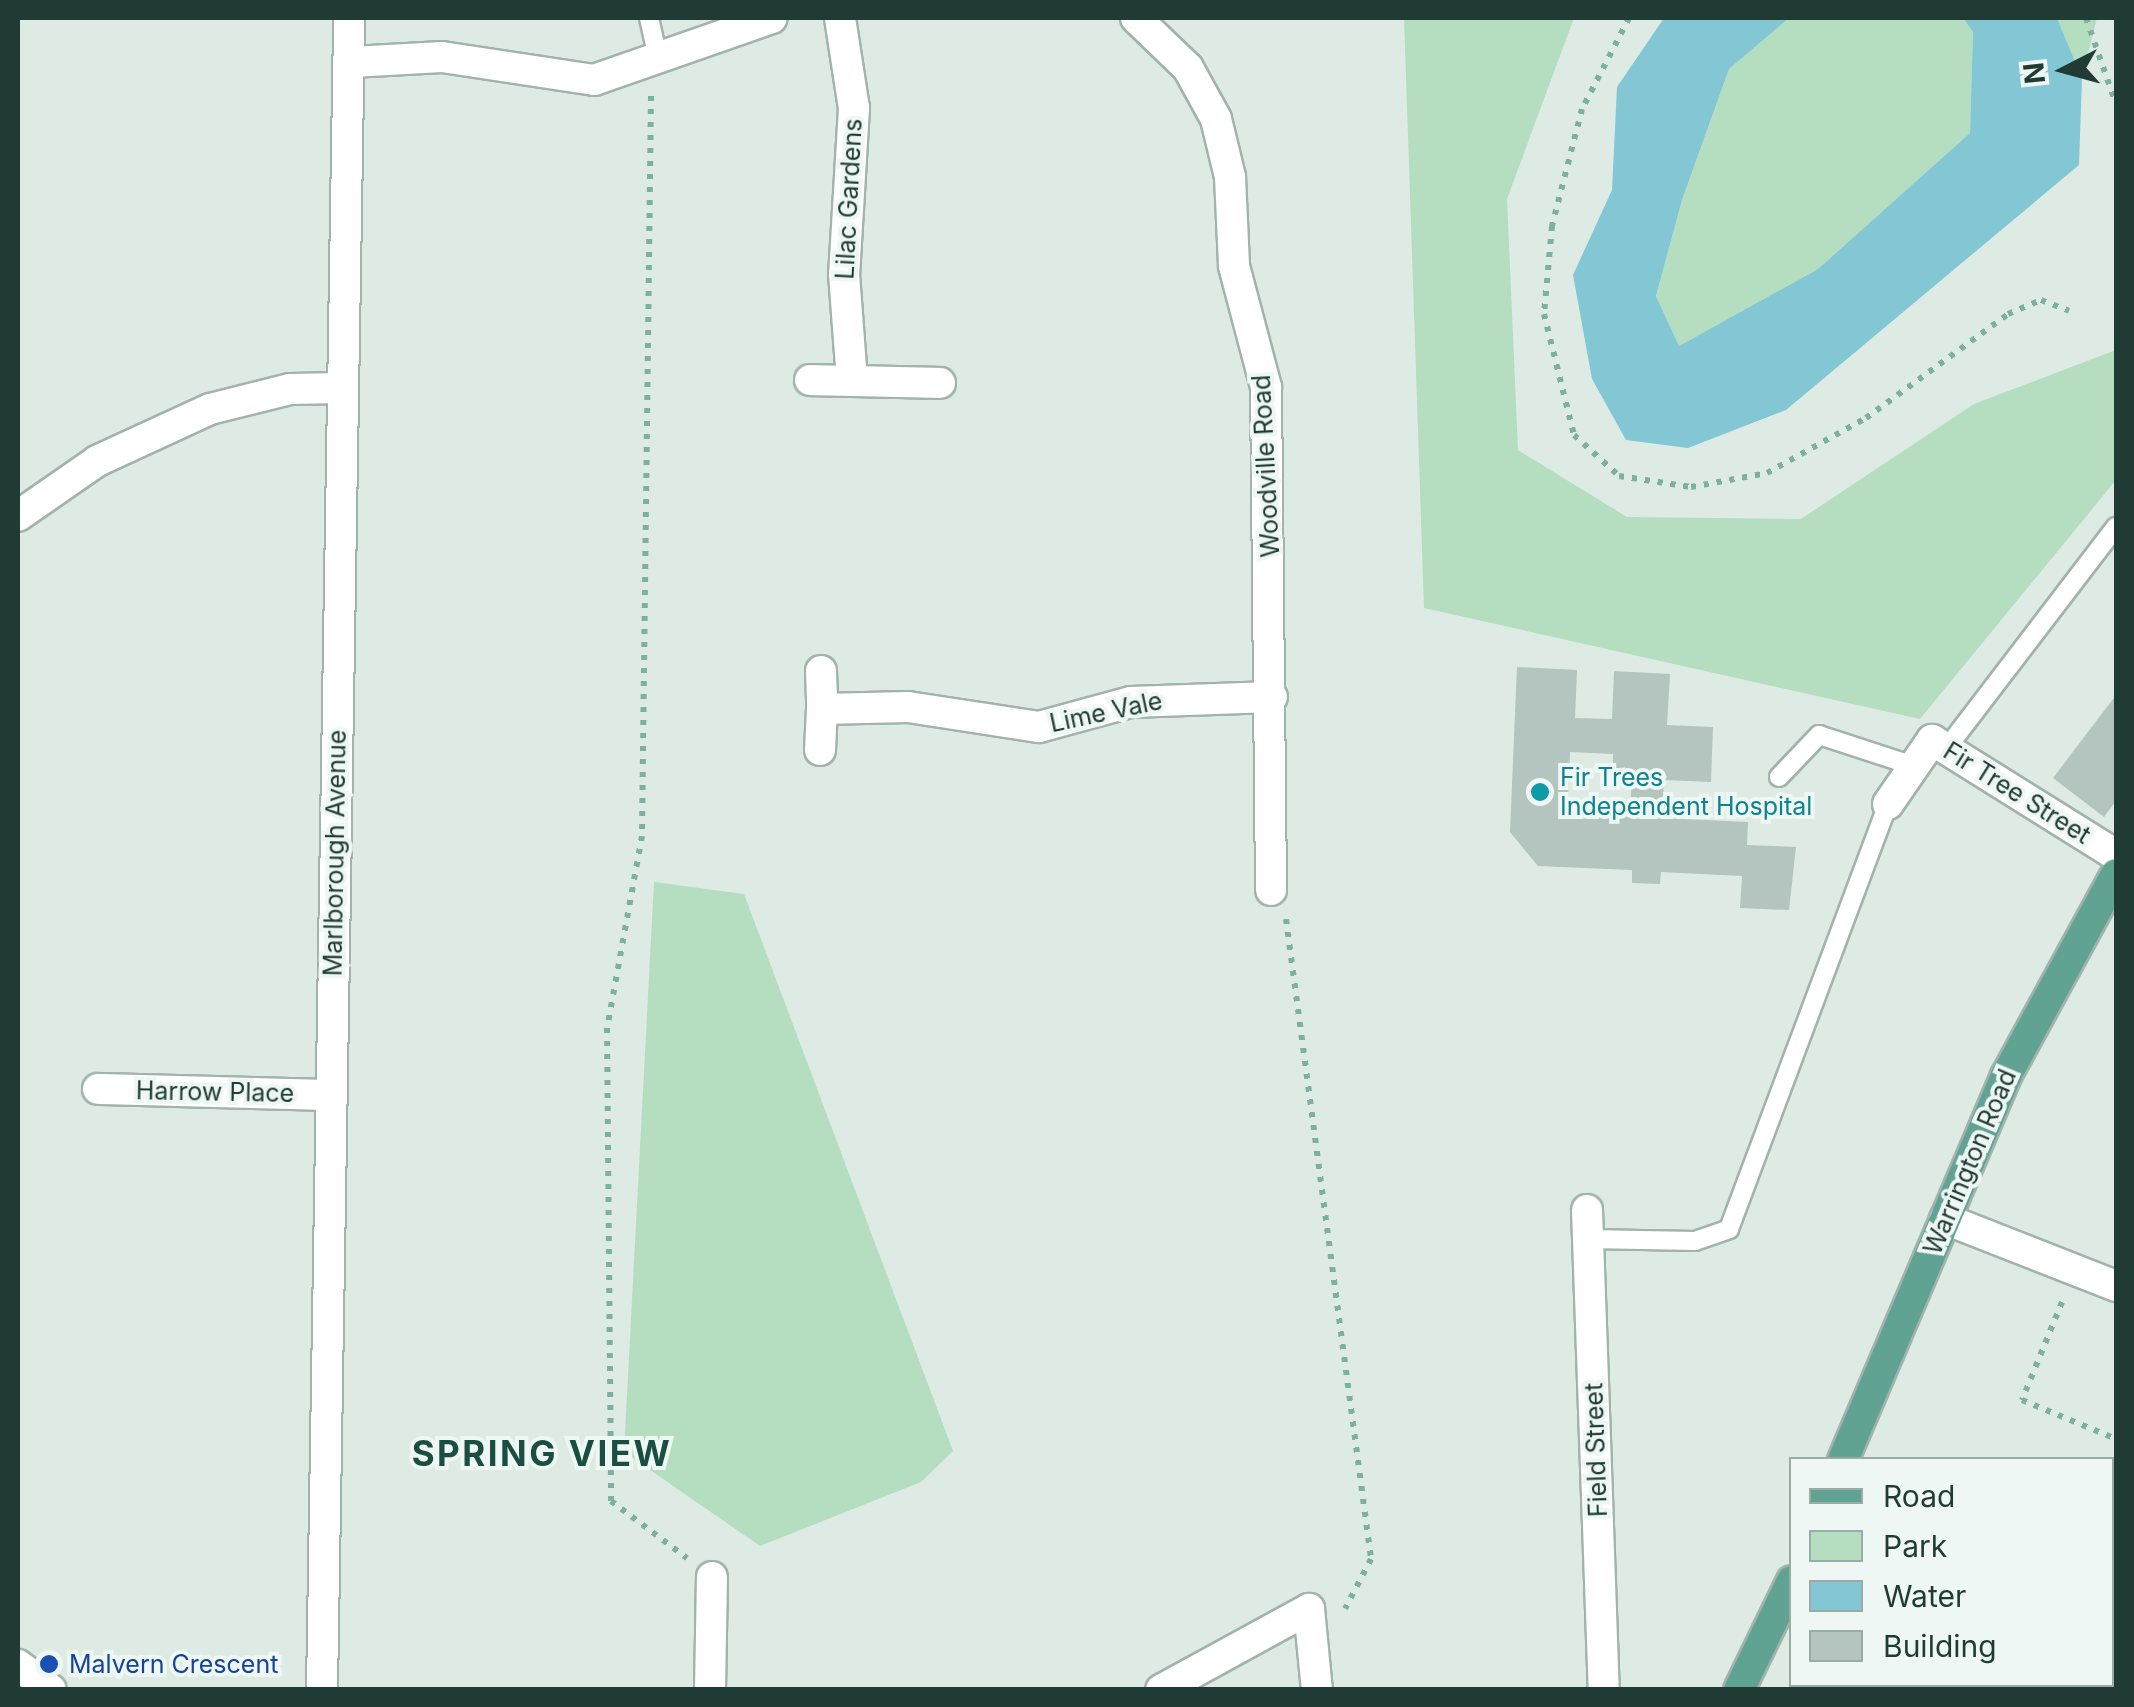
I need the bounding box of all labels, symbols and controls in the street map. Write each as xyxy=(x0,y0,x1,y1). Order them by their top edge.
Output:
north arrow xyxy=(2014,20,2114,120)
text: N xyxy=(2016,61,2052,86)
street label: Lilac Gardens xyxy=(830,118,868,280)
street label: Woodville Road xyxy=(1246,374,1286,558)
street label: Lime Vale xyxy=(1047,685,1165,739)
street label: Marlborough Avenue xyxy=(318,730,352,976)
street label: Fir Tree Street xyxy=(1938,736,2096,850)
place label: Fir Trees Independent Hospital xyxy=(1560,763,1812,822)
marker: Fir Trees Independent Hospital xyxy=(1529,781,1551,803)
street label: Warrington Road xyxy=(1917,1065,2023,1259)
street label: Harrow Place xyxy=(136,1076,294,1108)
street label: Field Street xyxy=(1579,1382,1613,1518)
district label: SPRING VIEW xyxy=(412,1432,672,1474)
legend xyxy=(1789,1457,2114,1687)
text: Road xyxy=(1883,1478,1955,1514)
text: Park xyxy=(1883,1528,1947,1564)
text: Water xyxy=(1883,1578,1966,1614)
text: Building xyxy=(1883,1628,1997,1664)
place label: Malvern Crescent xyxy=(69,1649,278,1679)
marker: Malvern Crescent xyxy=(38,1653,60,1675)

